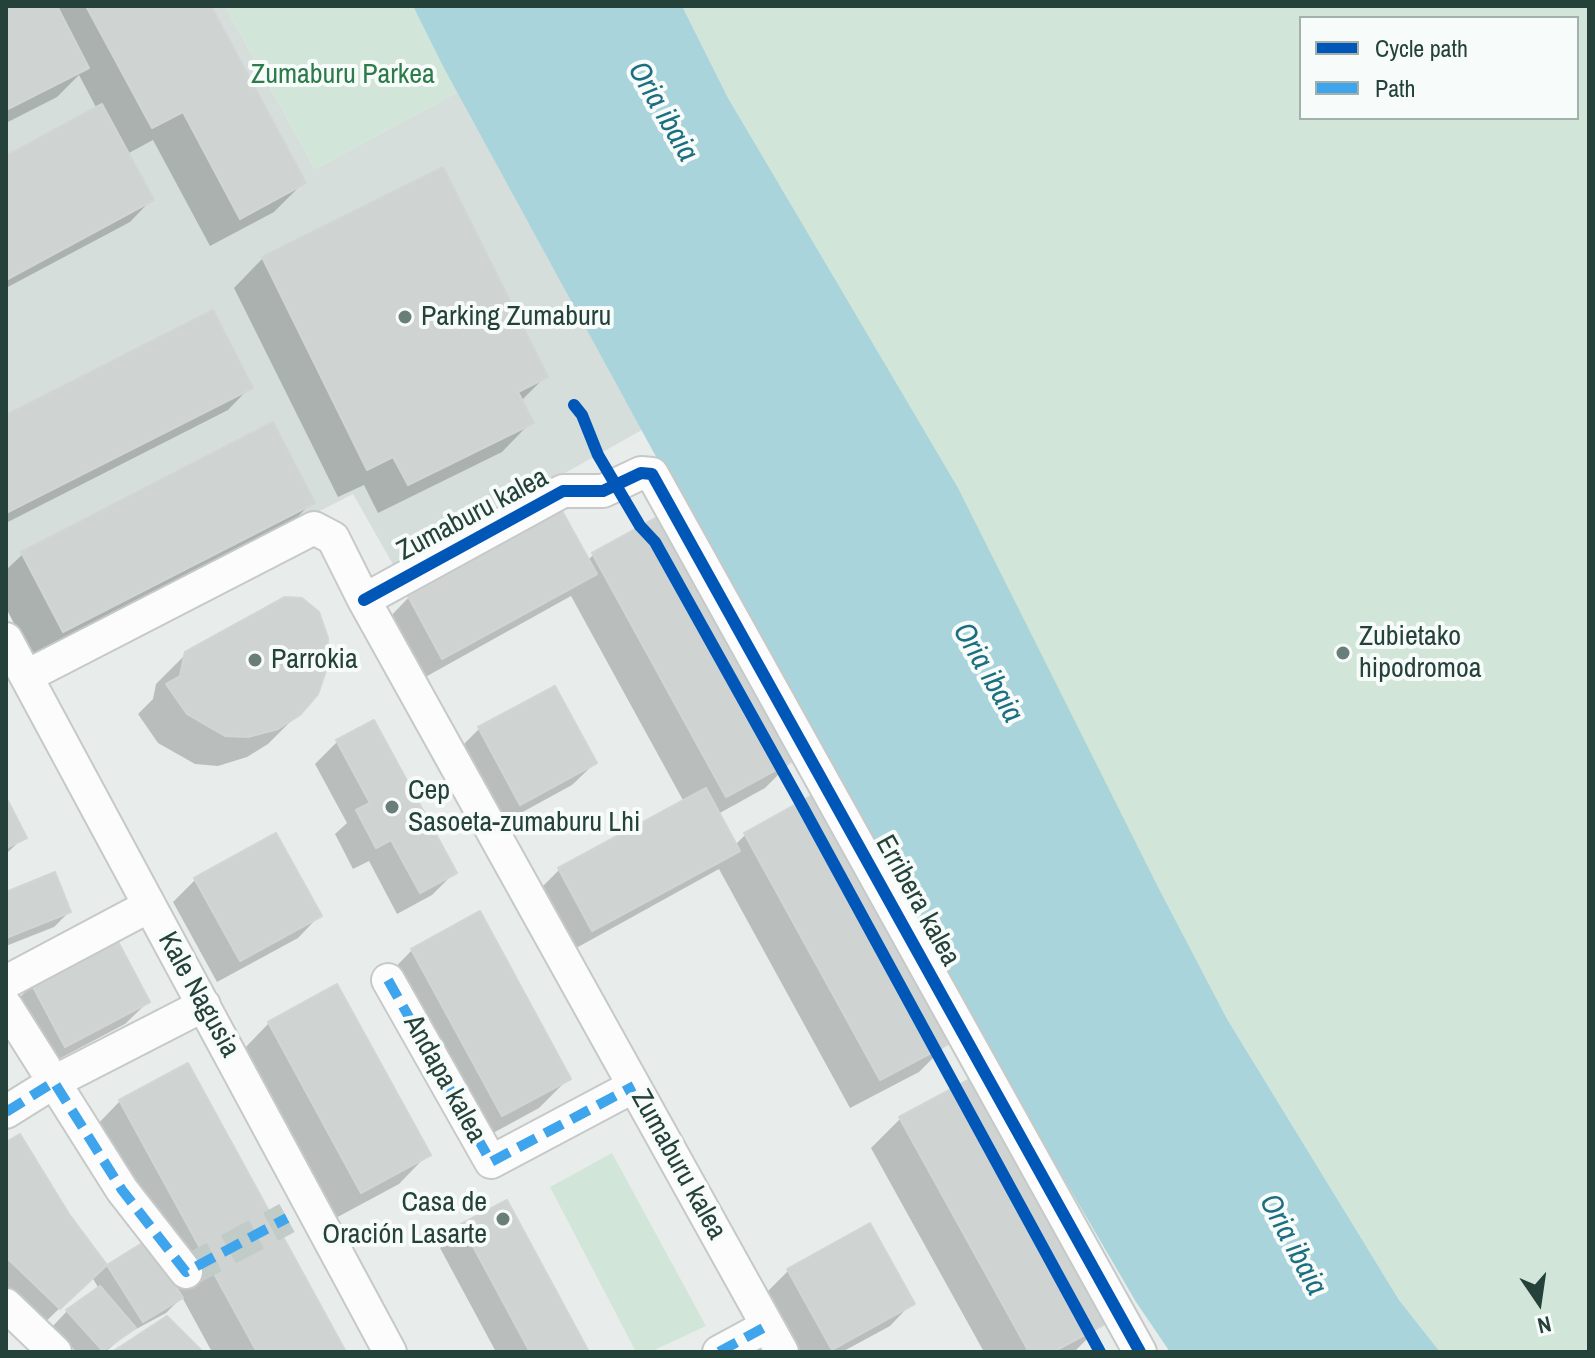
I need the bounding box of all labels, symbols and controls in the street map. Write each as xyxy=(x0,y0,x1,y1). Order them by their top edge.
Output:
legend xyxy=(1299,16,1579,120)
text: Cycle path xyxy=(1375,32,1468,64)
water label: Oria ibaia xyxy=(619,56,705,168)
park label: Zumaburu Parkea xyxy=(251,58,435,92)
text: Path xyxy=(1375,72,1416,104)
place label: Parking Zumaburu xyxy=(421,300,611,334)
marker: Parking Zumaburu xyxy=(396,308,414,326)
street label: Zumaburu kalea xyxy=(392,461,554,569)
water label: Oria ibaia xyxy=(944,617,1030,729)
place label: Zubietako hipodromoa xyxy=(1359,620,1482,686)
place label: Parrokia xyxy=(271,643,358,677)
marker: Zubietako hipodromoa xyxy=(1334,644,1352,662)
marker: Parrokia xyxy=(246,651,264,669)
place label: Cep Sasoeta-zumaburu Lhi xyxy=(408,774,640,840)
marker: Cep Sasoeta-zumaburu Lhi xyxy=(383,798,401,816)
street label: Erribera kalea xyxy=(867,830,967,972)
street label: Kale Nagusia xyxy=(150,927,246,1063)
street label: Andapa kalea xyxy=(395,1009,493,1149)
street label: Zumaburu kalea xyxy=(623,1084,733,1246)
place label: Casa de Oración Lasarte xyxy=(322,1186,487,1252)
water label: Oria ibaia xyxy=(1250,1188,1334,1302)
marker: Casa de Oración Lasarte xyxy=(494,1210,512,1228)
north arrow xyxy=(1499,1262,1579,1342)
text: N xyxy=(1535,1309,1554,1341)

